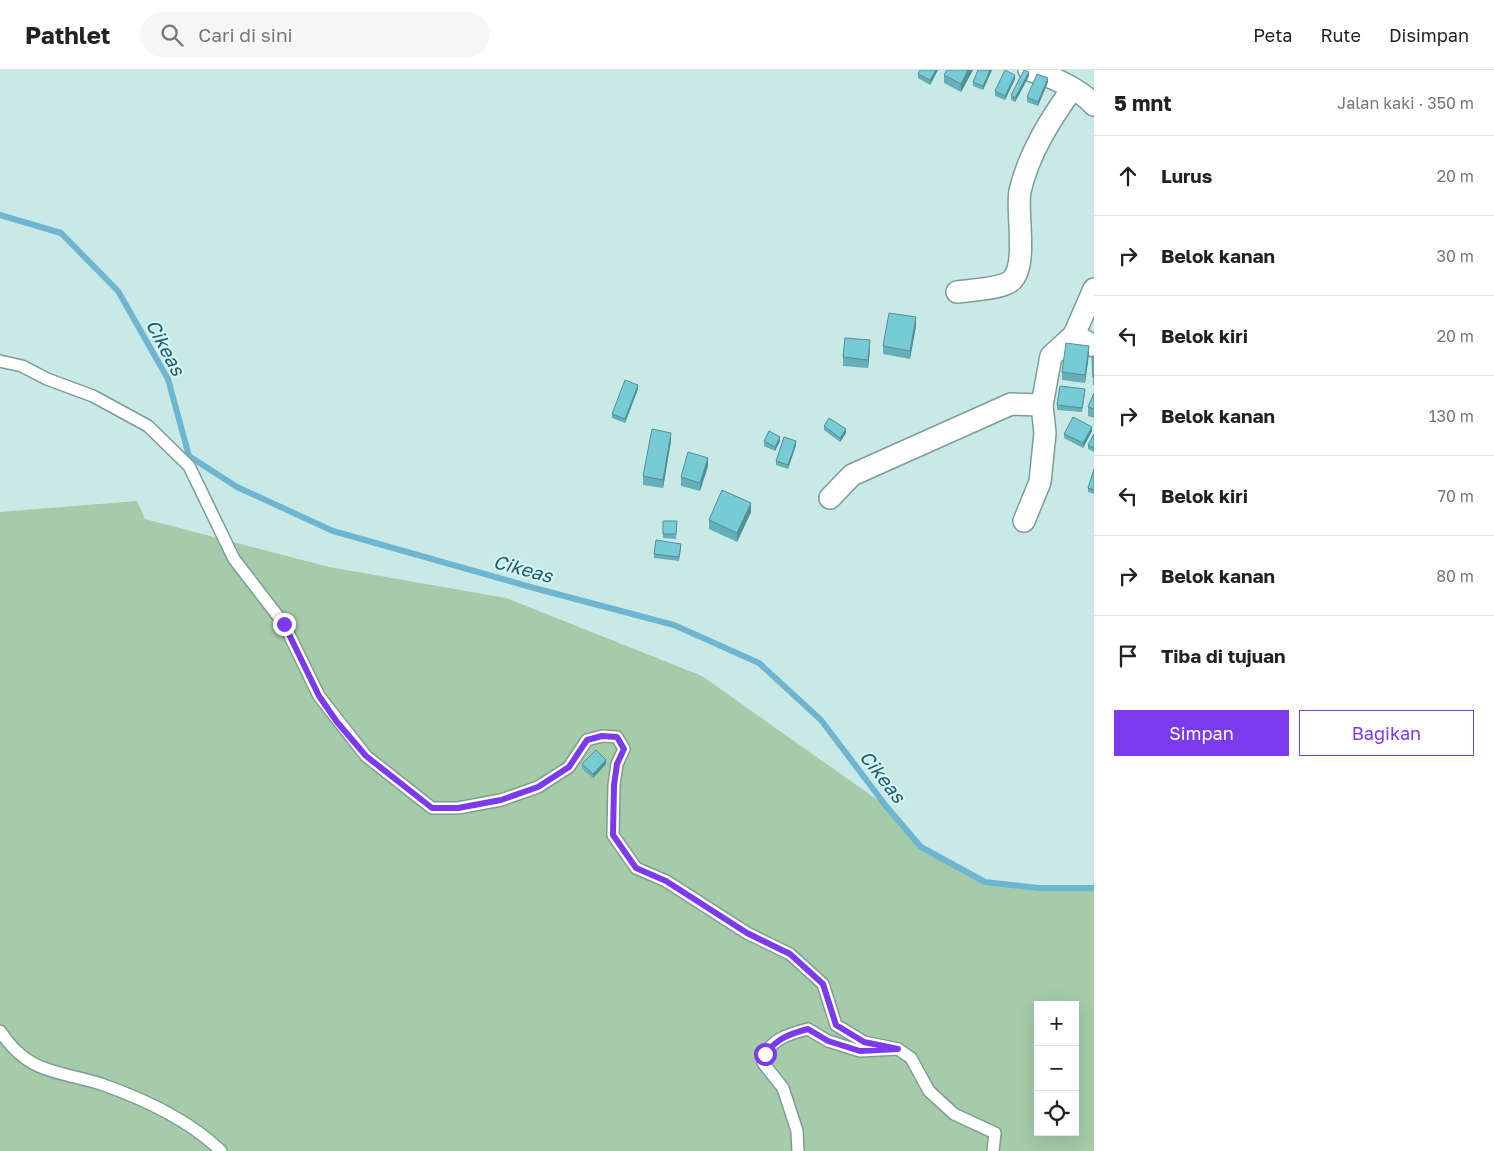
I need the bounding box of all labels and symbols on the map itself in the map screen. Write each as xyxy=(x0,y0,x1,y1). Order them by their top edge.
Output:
water label: Cikeas xyxy=(142,315,191,380)
water label: Cikeas xyxy=(491,549,556,587)
route end xyxy=(273,613,296,636)
water label: Cikeas xyxy=(855,745,911,808)
route start xyxy=(754,1043,777,1066)

